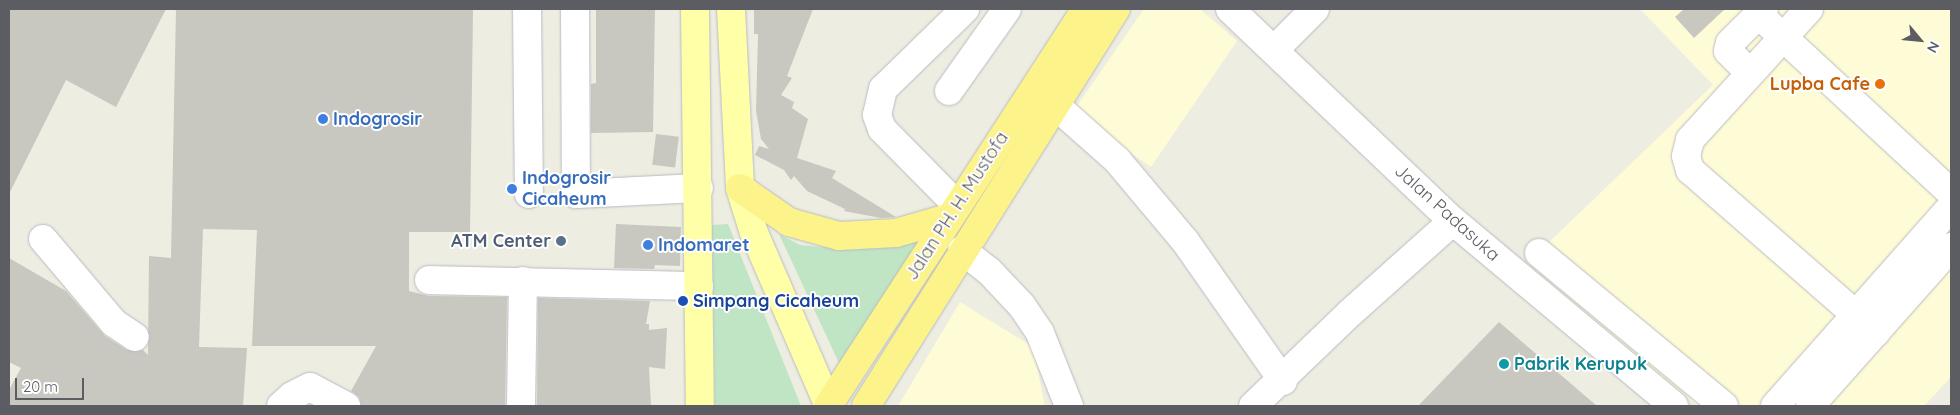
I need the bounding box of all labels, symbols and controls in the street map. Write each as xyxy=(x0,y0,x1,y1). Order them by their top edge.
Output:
north arrow xyxy=(1895,15,1945,65)
text: N xyxy=(1923,38,1944,56)
place label: Lupba Cafe xyxy=(1770,73,1870,95)
marker: Lupba Cafe xyxy=(1874,78,1886,90)
place label: Indogrosir xyxy=(333,108,422,130)
marker: Indogrosir xyxy=(317,113,329,125)
street label: Jalan PH. H. Mustofa xyxy=(901,128,1013,284)
street label: Jalan Padasuka xyxy=(1390,160,1504,266)
place label: Indogrosir Cicaheum xyxy=(522,168,611,210)
marker: Indogrosir Cicaheum xyxy=(506,183,518,195)
place label: ATM Center xyxy=(451,230,551,252)
place label: Indomaret xyxy=(658,234,750,256)
marker: ATM Center xyxy=(555,235,567,247)
marker: Indomaret xyxy=(642,239,654,251)
place label: Simpang Cicaheum xyxy=(693,290,859,312)
marker: Simpang Cicaheum xyxy=(677,295,689,307)
place label: Pabrik Kerupuk xyxy=(1514,353,1647,375)
marker: Pabrik Kerupuk xyxy=(1498,358,1510,370)
scale bar xyxy=(18,368,86,400)
text: 20 m xyxy=(23,377,58,396)

